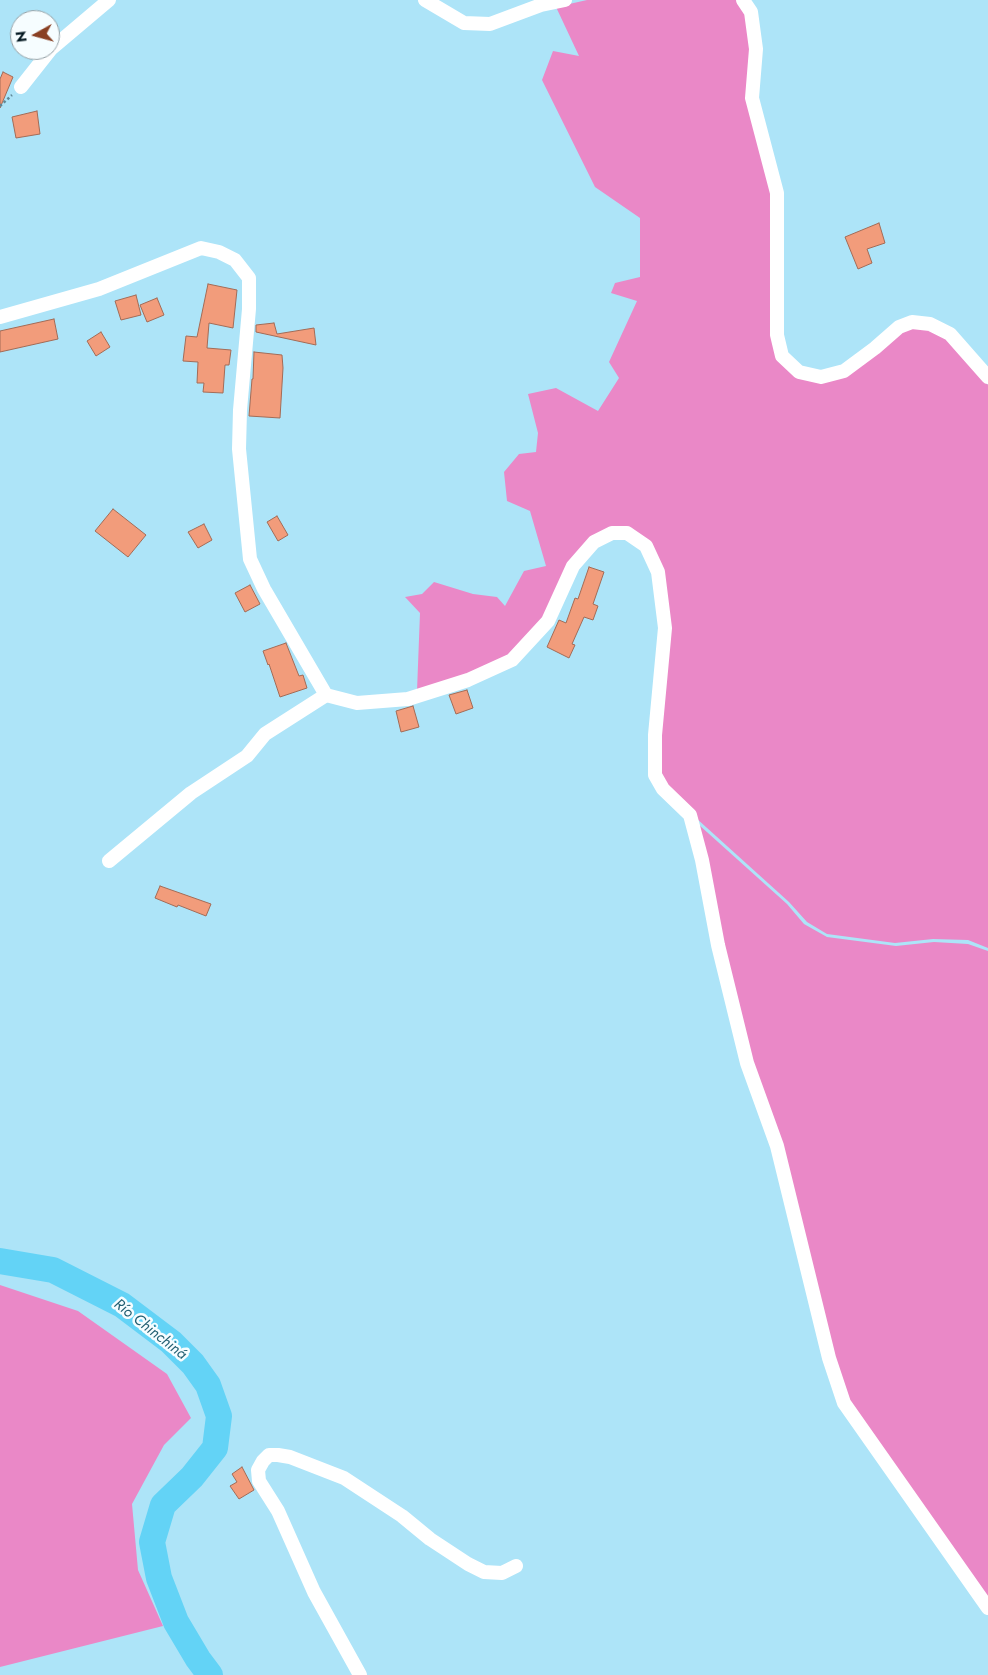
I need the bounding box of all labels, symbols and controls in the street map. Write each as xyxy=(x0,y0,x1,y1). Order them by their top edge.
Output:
north arrow xyxy=(10,10,60,60)
text: N xyxy=(11,30,32,43)
water label: Río Chinchiná xyxy=(110,1296,190,1364)

